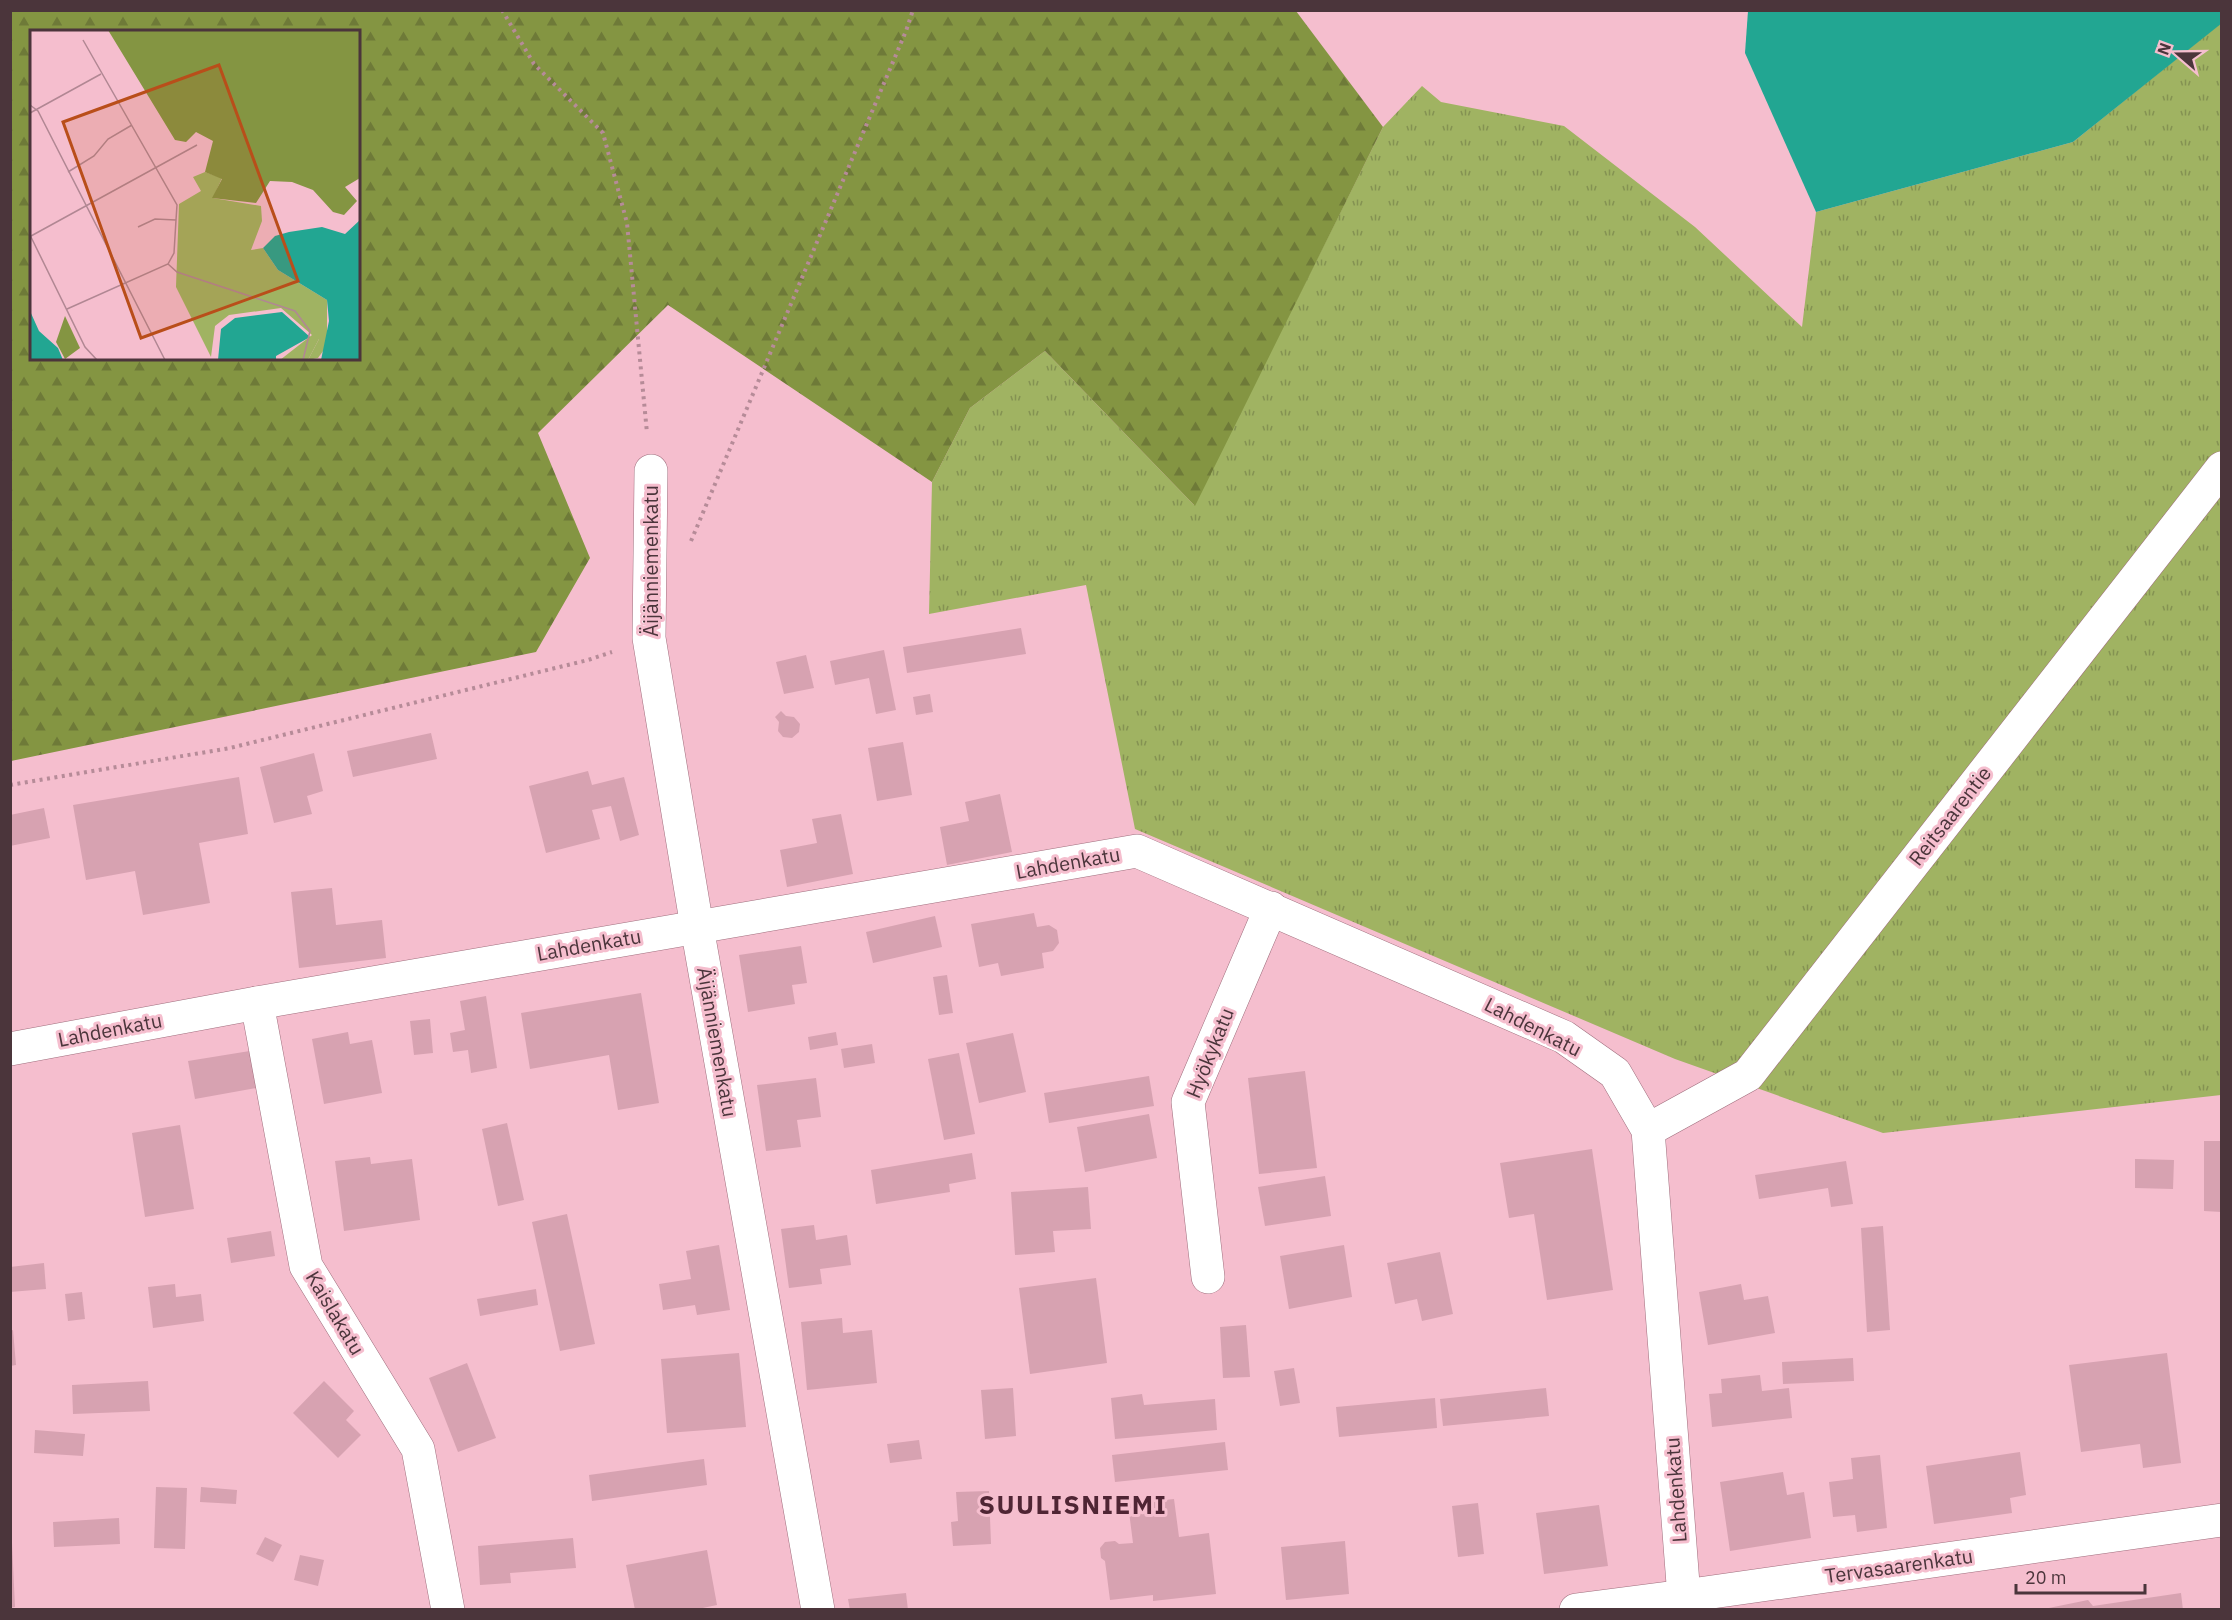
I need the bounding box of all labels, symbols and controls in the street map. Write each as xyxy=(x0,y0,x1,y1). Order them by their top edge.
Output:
north arrow xyxy=(2148,24,2208,84)
inset map xyxy=(30,30,360,360)
text: N xyxy=(2153,40,2175,58)
street label: Äijänniemenkatu xyxy=(637,485,664,637)
street label: Reitsaarentie xyxy=(1902,760,1997,871)
street label: Lahdenkatu xyxy=(1014,840,1122,885)
street label: Lahdenkatu xyxy=(535,922,643,967)
street label: Äijänniemenkatu xyxy=(691,965,744,1119)
street label: Lahdenkatu xyxy=(1480,991,1586,1063)
street label: Hyökykatu xyxy=(1179,1004,1240,1102)
street label: Lahdenkatu xyxy=(56,1006,164,1053)
street label: Kaislakatu xyxy=(300,1266,371,1360)
street label: Lahdenkatu xyxy=(1658,1436,1693,1544)
district label: SUULISNIEMI xyxy=(979,1487,1167,1521)
street label: Tervasaarenkatu xyxy=(1823,1542,1975,1589)
scale bar xyxy=(2016,1557,2145,1595)
text: 20 m xyxy=(2025,1566,2067,1589)

